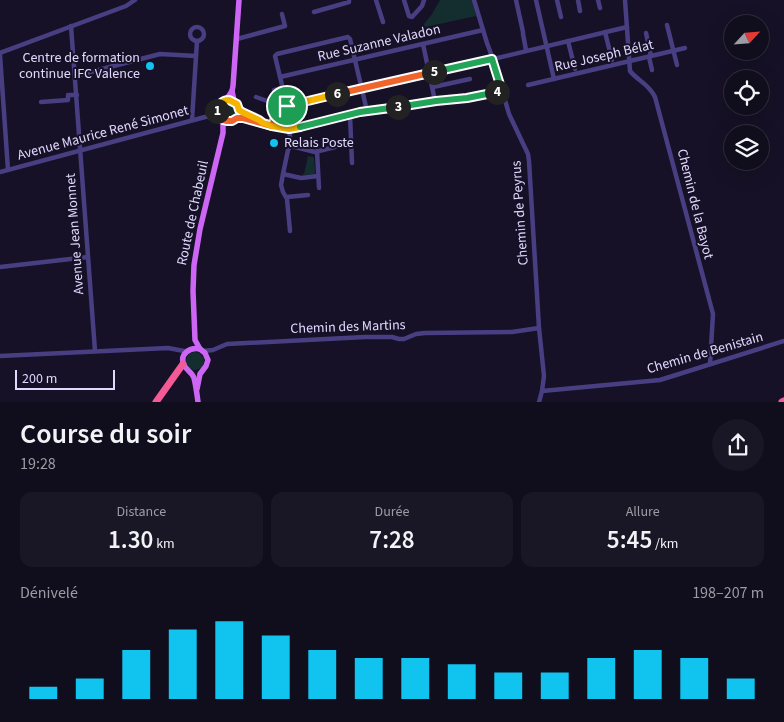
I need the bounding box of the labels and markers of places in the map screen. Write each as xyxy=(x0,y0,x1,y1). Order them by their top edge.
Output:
place label: Centre de formation continue IFC Valence xyxy=(19,48,140,84)
marker: Centre de formation continue IFC Valence xyxy=(144,60,156,72)
pin: 5 xyxy=(422,60,446,84)
pin: 4 xyxy=(484,80,510,104)
pin: 6 xyxy=(324,82,350,106)
pin xyxy=(266,85,308,127)
pin: 3 xyxy=(386,94,410,120)
pin: 1 xyxy=(204,98,230,124)
place label: Relais Poste xyxy=(284,133,354,153)
marker: Relais Poste xyxy=(268,137,280,149)

